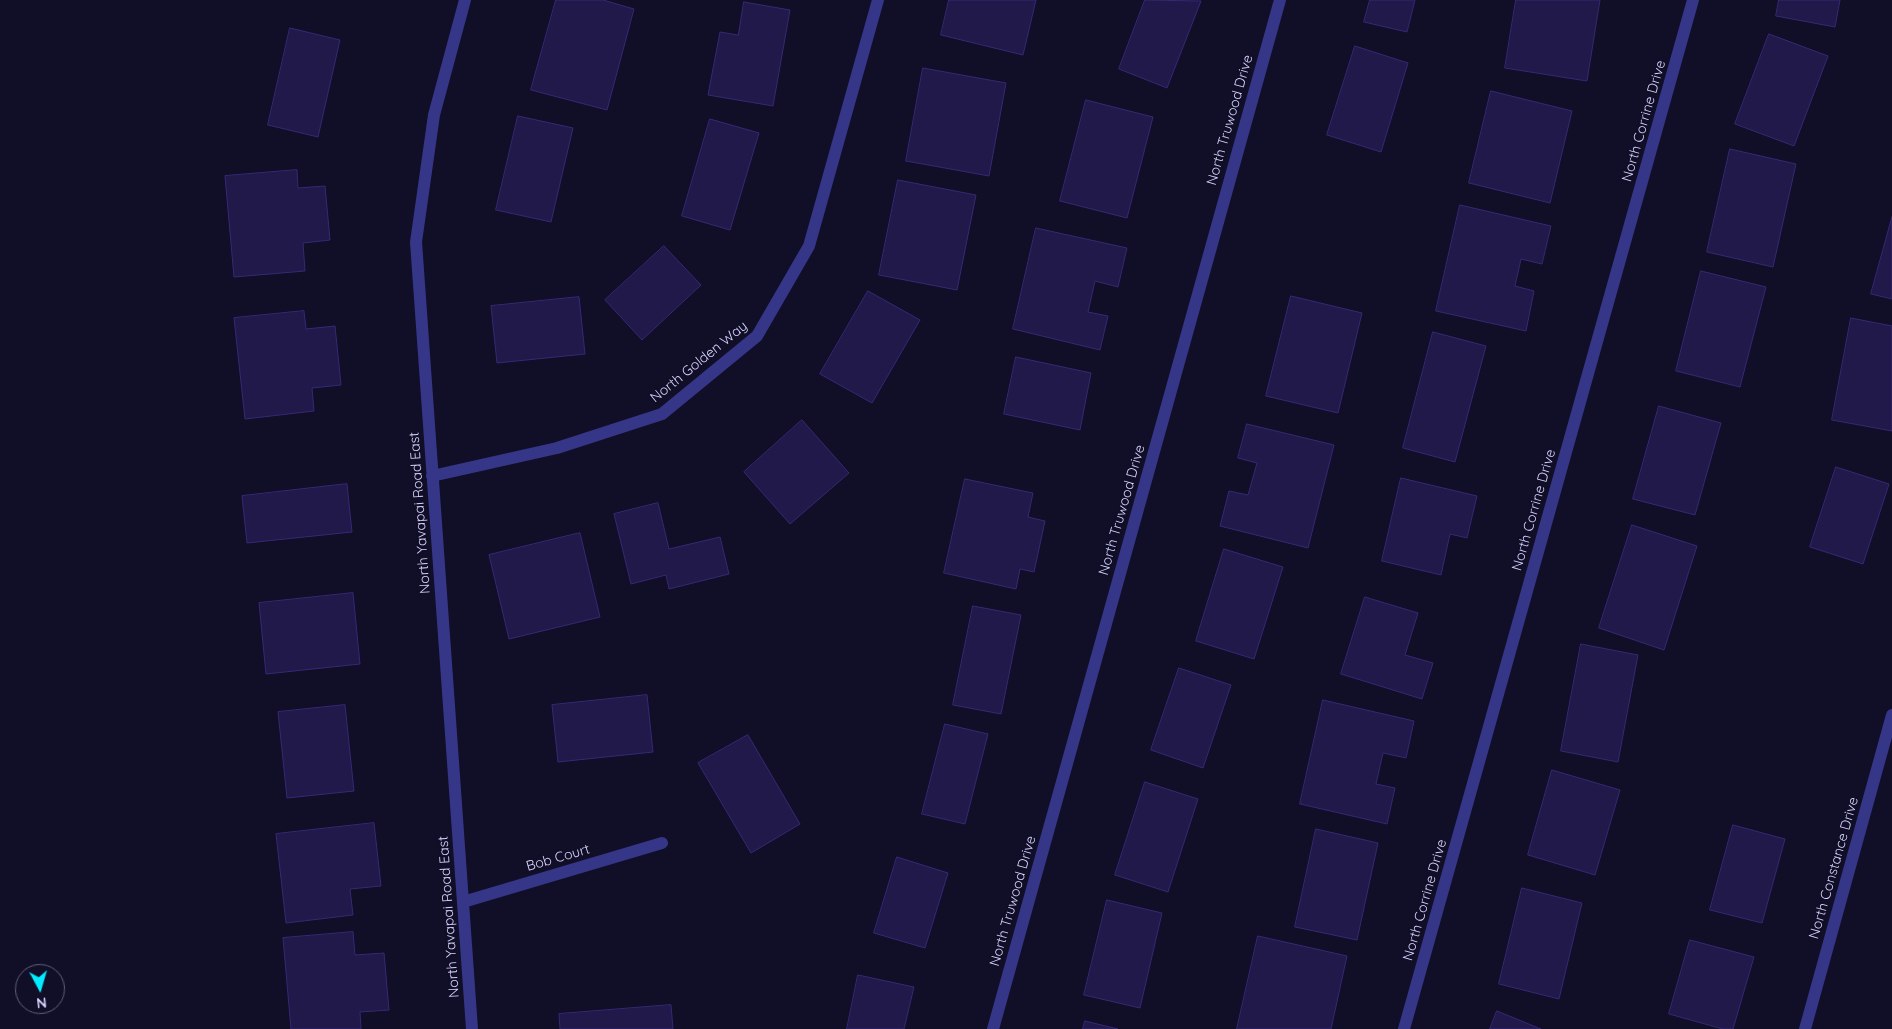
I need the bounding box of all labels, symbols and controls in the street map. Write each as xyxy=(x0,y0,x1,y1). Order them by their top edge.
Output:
street label: North Truwood Drive xyxy=(1203,53,1257,187)
street label: North Corrine Drive xyxy=(1619,58,1669,184)
street label: North Golden Way xyxy=(647,318,751,406)
street label: North Yavapai Road East xyxy=(406,432,434,594)
street label: North Truwood Drive xyxy=(1095,443,1149,577)
street label: North Corrine Drive xyxy=(1509,447,1559,573)
street label: North Constance Drive xyxy=(1806,795,1862,941)
street label: North Truwood Drive xyxy=(986,834,1040,968)
street label: North Yavapai Road East xyxy=(435,836,463,998)
street label: North Corrine Drive xyxy=(1400,837,1450,963)
street label: Bob Court xyxy=(524,841,592,875)
north arrow xyxy=(15,964,65,1014)
text: N xyxy=(35,993,48,1012)

